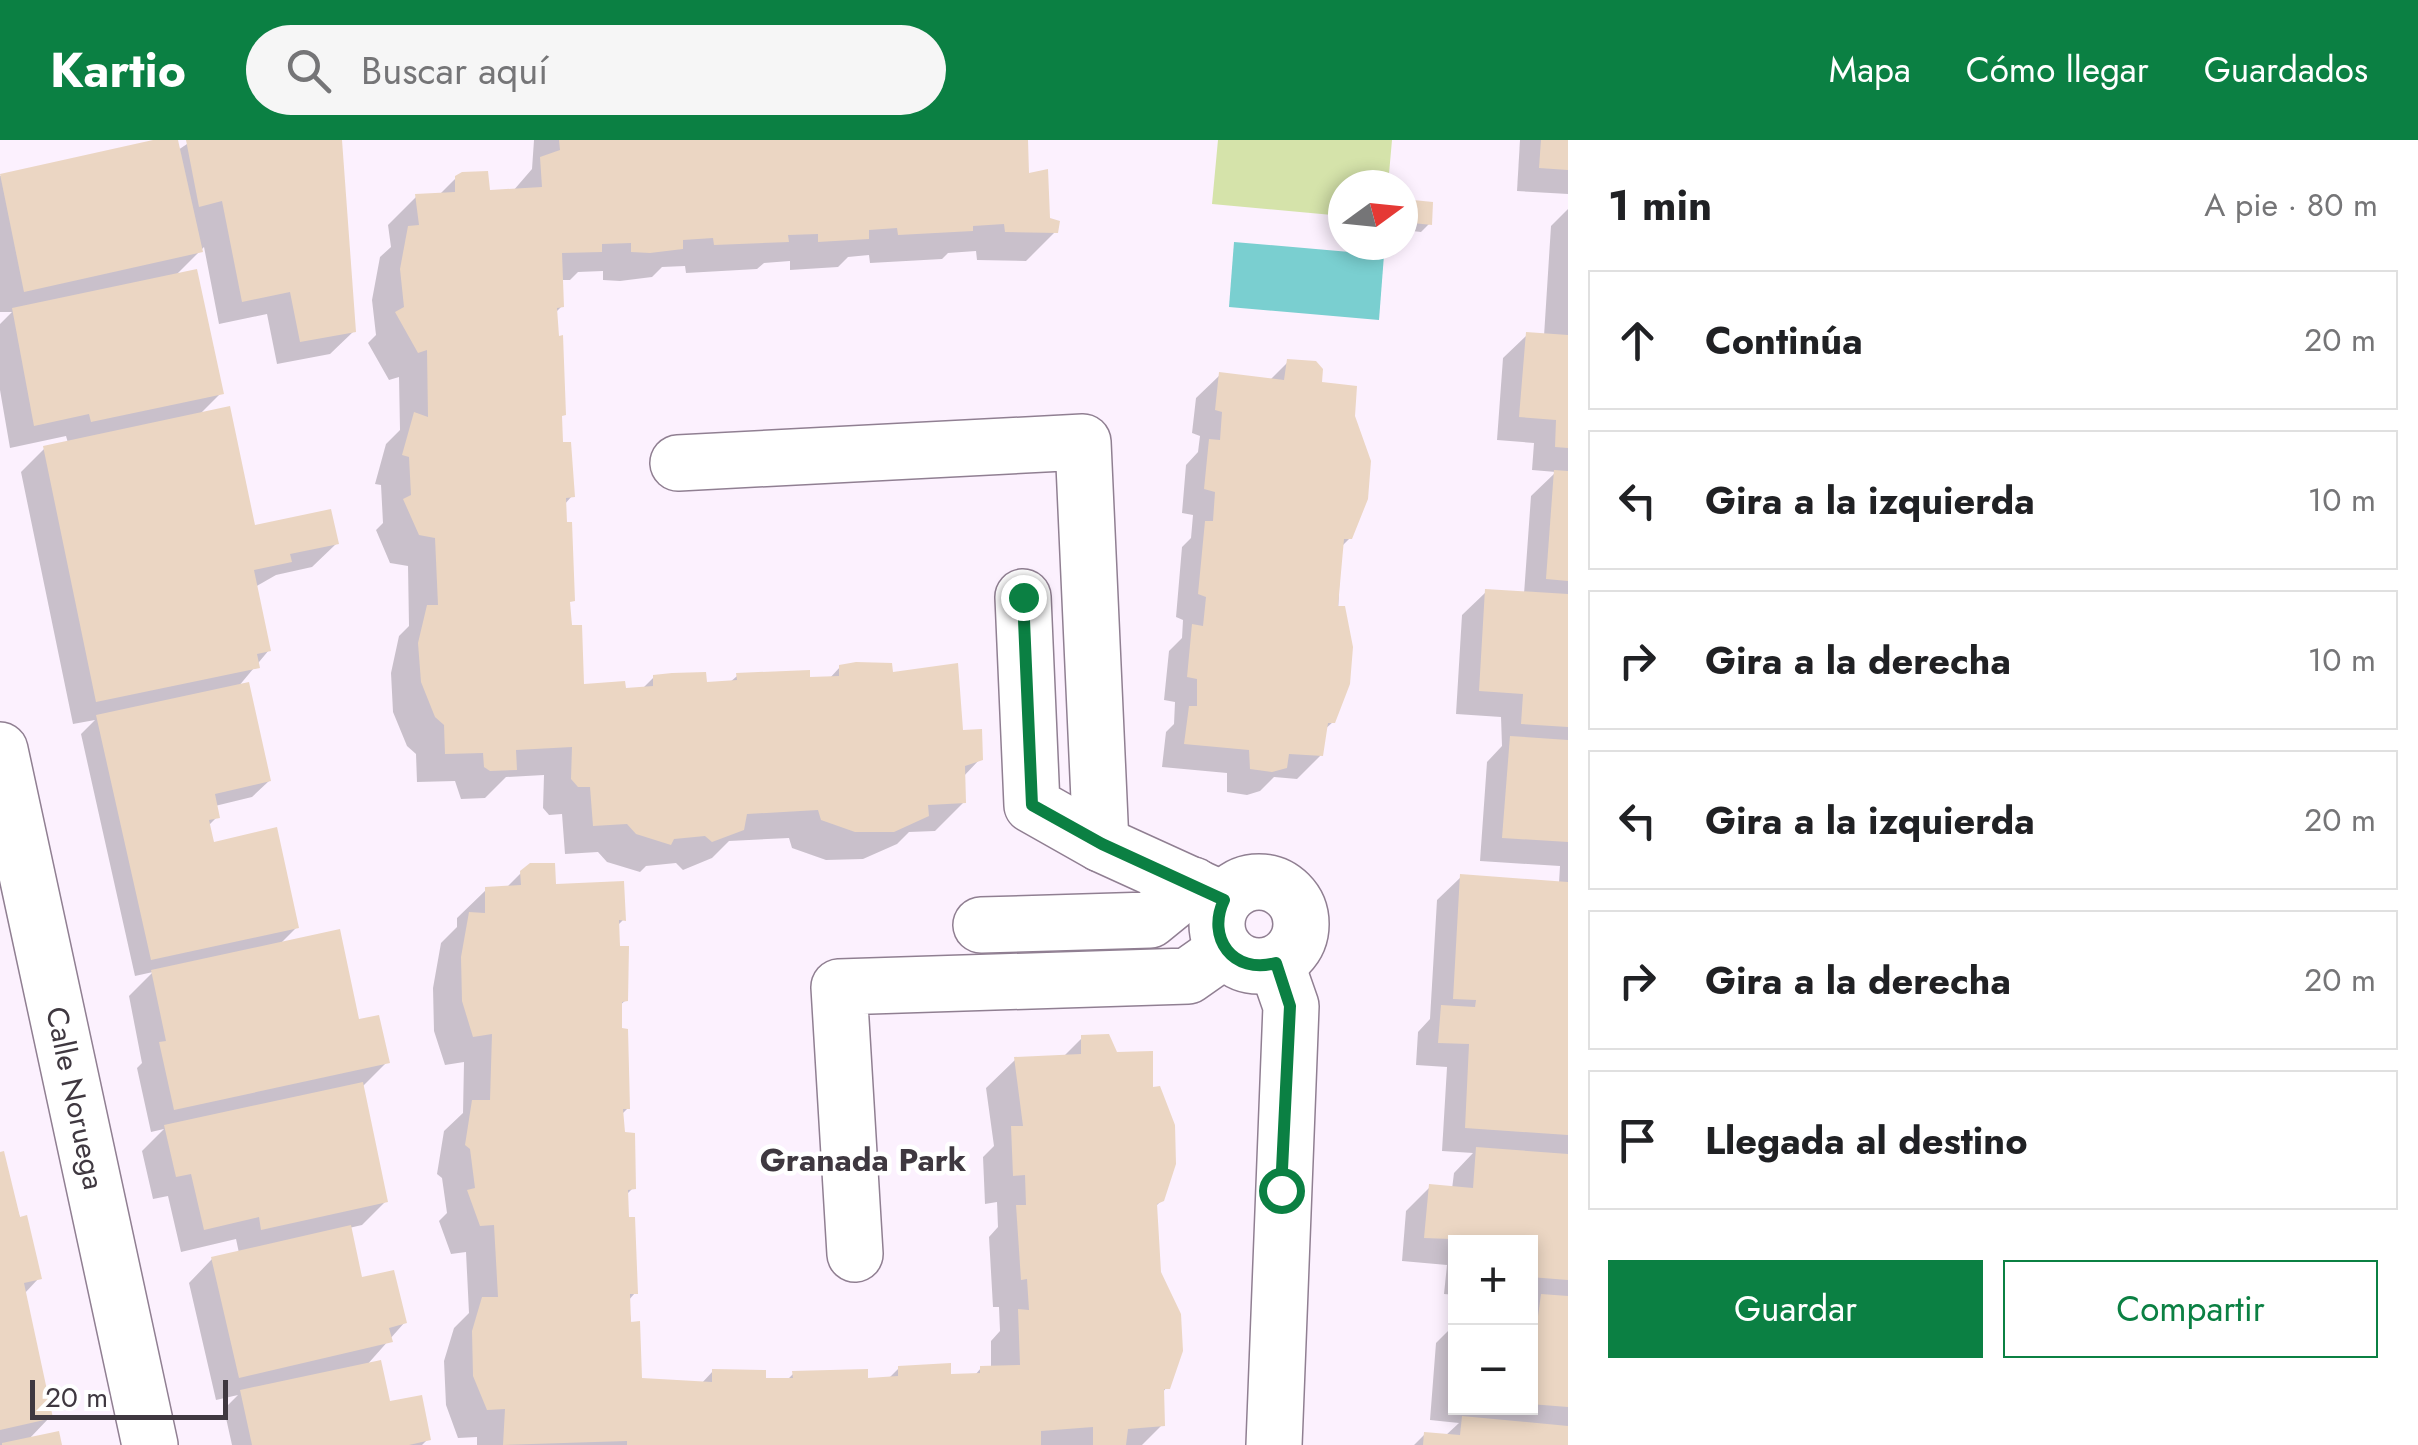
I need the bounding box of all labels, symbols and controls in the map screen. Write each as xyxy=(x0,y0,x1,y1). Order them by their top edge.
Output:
search box xyxy=(246,25,946,115)
text: Kartio xyxy=(50,36,186,105)
icon: search xyxy=(281,43,336,98)
text: Buscar aquí xyxy=(361,43,548,98)
text: Mapa xyxy=(1829,45,1911,95)
text: Cómo llegar xyxy=(1966,45,2149,95)
text: Guardados xyxy=(2204,45,2368,95)
north arrow xyxy=(1328,170,1418,260)
text: 1 min xyxy=(1608,175,1712,236)
text: A pie · 80 m xyxy=(2204,182,2378,228)
icon: ahead xyxy=(1610,313,1665,368)
text: Continúa xyxy=(1705,313,1863,368)
text: 20 m xyxy=(2304,317,2376,363)
icon: left xyxy=(1610,473,1665,528)
text: Gira a la izquierda xyxy=(1705,473,2035,528)
text: 10 m xyxy=(2308,477,2376,523)
route end xyxy=(1001,575,1047,621)
icon: right xyxy=(1610,633,1665,688)
text: Gira a la derecha xyxy=(1705,633,2011,688)
text: 10 m xyxy=(2308,637,2376,683)
icon: left xyxy=(1610,793,1665,848)
text: Gira a la izquierda xyxy=(1705,793,2035,848)
text: 20 m xyxy=(2304,797,2376,843)
icon: right xyxy=(1610,953,1665,1008)
text: Gira a la derecha xyxy=(1705,953,2011,1008)
text: 20 m xyxy=(2304,957,2376,1003)
street label: Calle Noruega xyxy=(35,1003,116,1193)
icon: arrive xyxy=(1610,1113,1665,1168)
text: Llegada al destino xyxy=(1705,1113,2028,1168)
district label: Granada Park xyxy=(760,1137,967,1183)
route start xyxy=(1259,1168,1305,1214)
map controls xyxy=(1448,1235,1538,1415)
button: + xyxy=(1448,1235,1538,1325)
button: Guardar xyxy=(1608,1260,1983,1358)
button: Compartir xyxy=(2003,1260,2378,1358)
button: − xyxy=(1448,1325,1538,1415)
scale bar xyxy=(30,1375,228,1420)
text: 20 m xyxy=(45,1377,108,1418)

